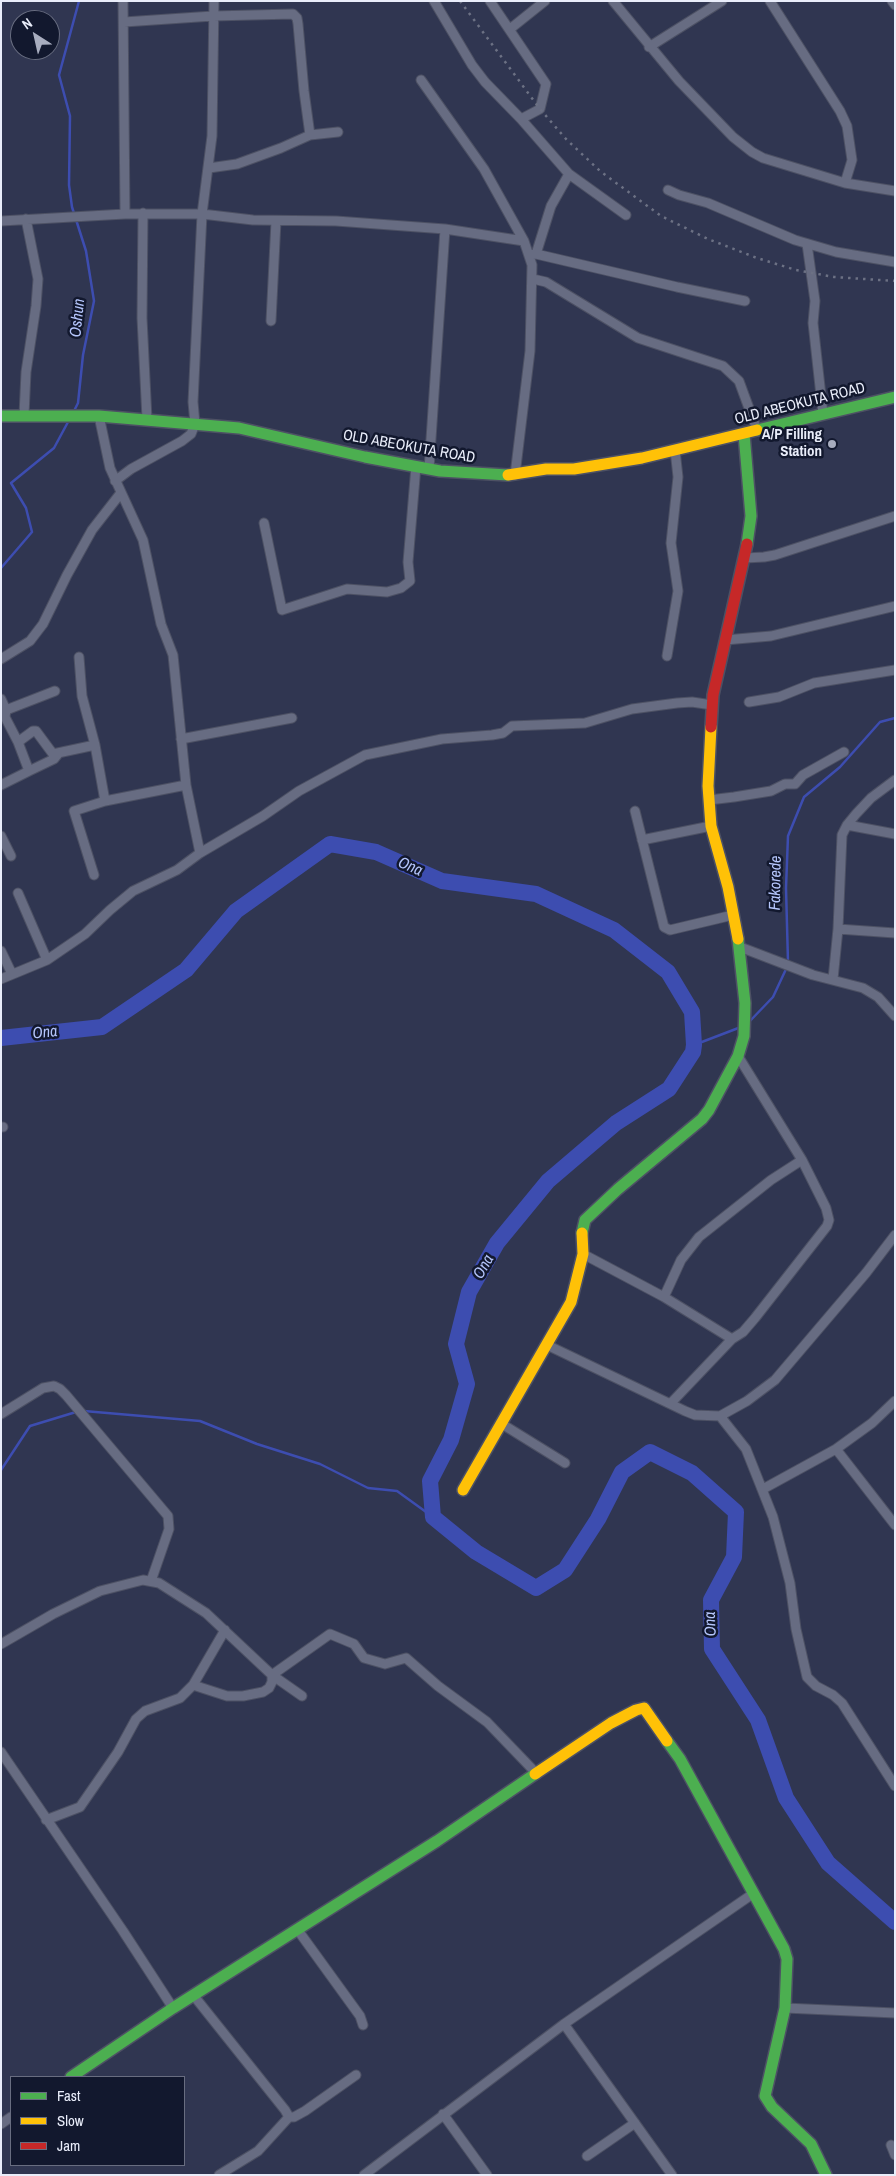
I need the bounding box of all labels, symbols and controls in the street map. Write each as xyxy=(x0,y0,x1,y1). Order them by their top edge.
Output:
north arrow xyxy=(10,10,60,60)
text: N xyxy=(18,14,36,33)
water label: Oshun xyxy=(66,298,90,338)
street label: OLD ABEOKUTA ROAD xyxy=(733,379,867,429)
place label: A/P Filling Station xyxy=(762,426,822,461)
street label: OLD ABEOKUTA ROAD xyxy=(342,427,476,467)
marker: A/P Filling Station xyxy=(826,438,838,450)
water label: Ona xyxy=(395,853,425,881)
water label: Fakorede xyxy=(766,855,786,911)
water label: Ona xyxy=(32,1022,58,1044)
water label: Ona xyxy=(469,1251,499,1283)
water label: Ona xyxy=(701,1611,721,1637)
legend xyxy=(10,2076,185,2166)
text: Fast xyxy=(57,2085,80,2106)
text: Slow xyxy=(57,2110,84,2131)
text: Jam xyxy=(57,2135,80,2156)

